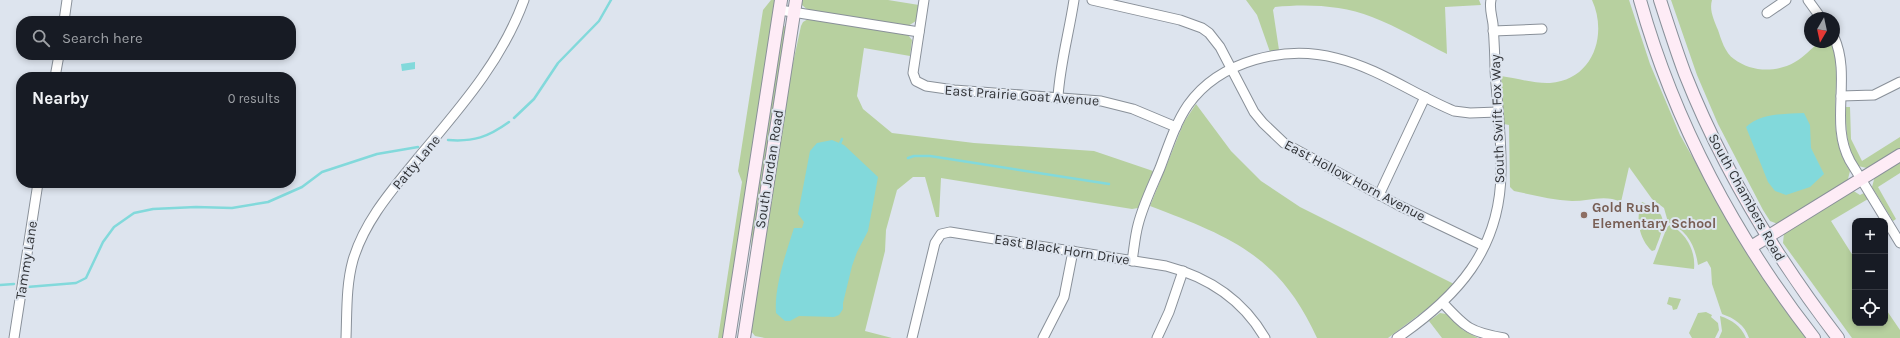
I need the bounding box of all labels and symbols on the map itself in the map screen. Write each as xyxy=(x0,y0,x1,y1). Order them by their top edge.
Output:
north arrow xyxy=(1804,12,1840,48)
street label: South Swift Fox Way xyxy=(1487,54,1508,184)
street label: East Prairie Goat Avenue xyxy=(944,82,1100,109)
street label: South Jordan Road xyxy=(752,108,787,230)
street label: South Chambers Road xyxy=(1704,131,1789,264)
street label: Patty Lane xyxy=(389,132,444,193)
street label: East Hollow Horn Avenue xyxy=(1281,136,1428,225)
place label: Gold Rush Elementary School xyxy=(1592,199,1716,232)
marker: Gold Rush Elementary School xyxy=(1579,210,1589,220)
street label: Tammy Lane xyxy=(12,220,41,301)
street label: East Black Horn Drive xyxy=(993,230,1131,269)

